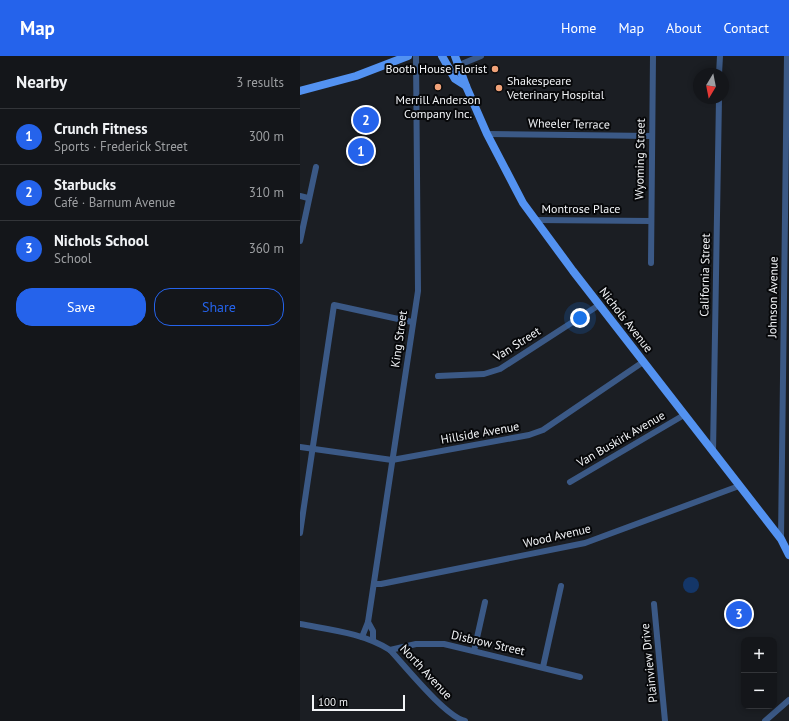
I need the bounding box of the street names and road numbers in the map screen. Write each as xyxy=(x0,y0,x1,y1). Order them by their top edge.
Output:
street label: Wheeler Terrace xyxy=(528,115,610,132)
street label: Wyoming Street xyxy=(631,118,648,200)
street label: Montrose Place xyxy=(542,201,620,216)
street label: California Street xyxy=(696,233,713,317)
street label: Johnson Avenue xyxy=(764,256,781,339)
street label: Nichols Avenue xyxy=(596,284,656,355)
street label: King Street xyxy=(387,309,410,368)
street label: Van Street xyxy=(490,323,543,364)
street label: Van Buskirk Avenue xyxy=(573,407,667,470)
street label: Hillside Avenue xyxy=(440,418,520,447)
street label: Wood Avenue xyxy=(522,520,592,551)
street label: Plainview Drive xyxy=(637,623,660,703)
street label: Disbrow Street xyxy=(450,627,527,658)
street label: North Avenue xyxy=(397,641,456,702)

